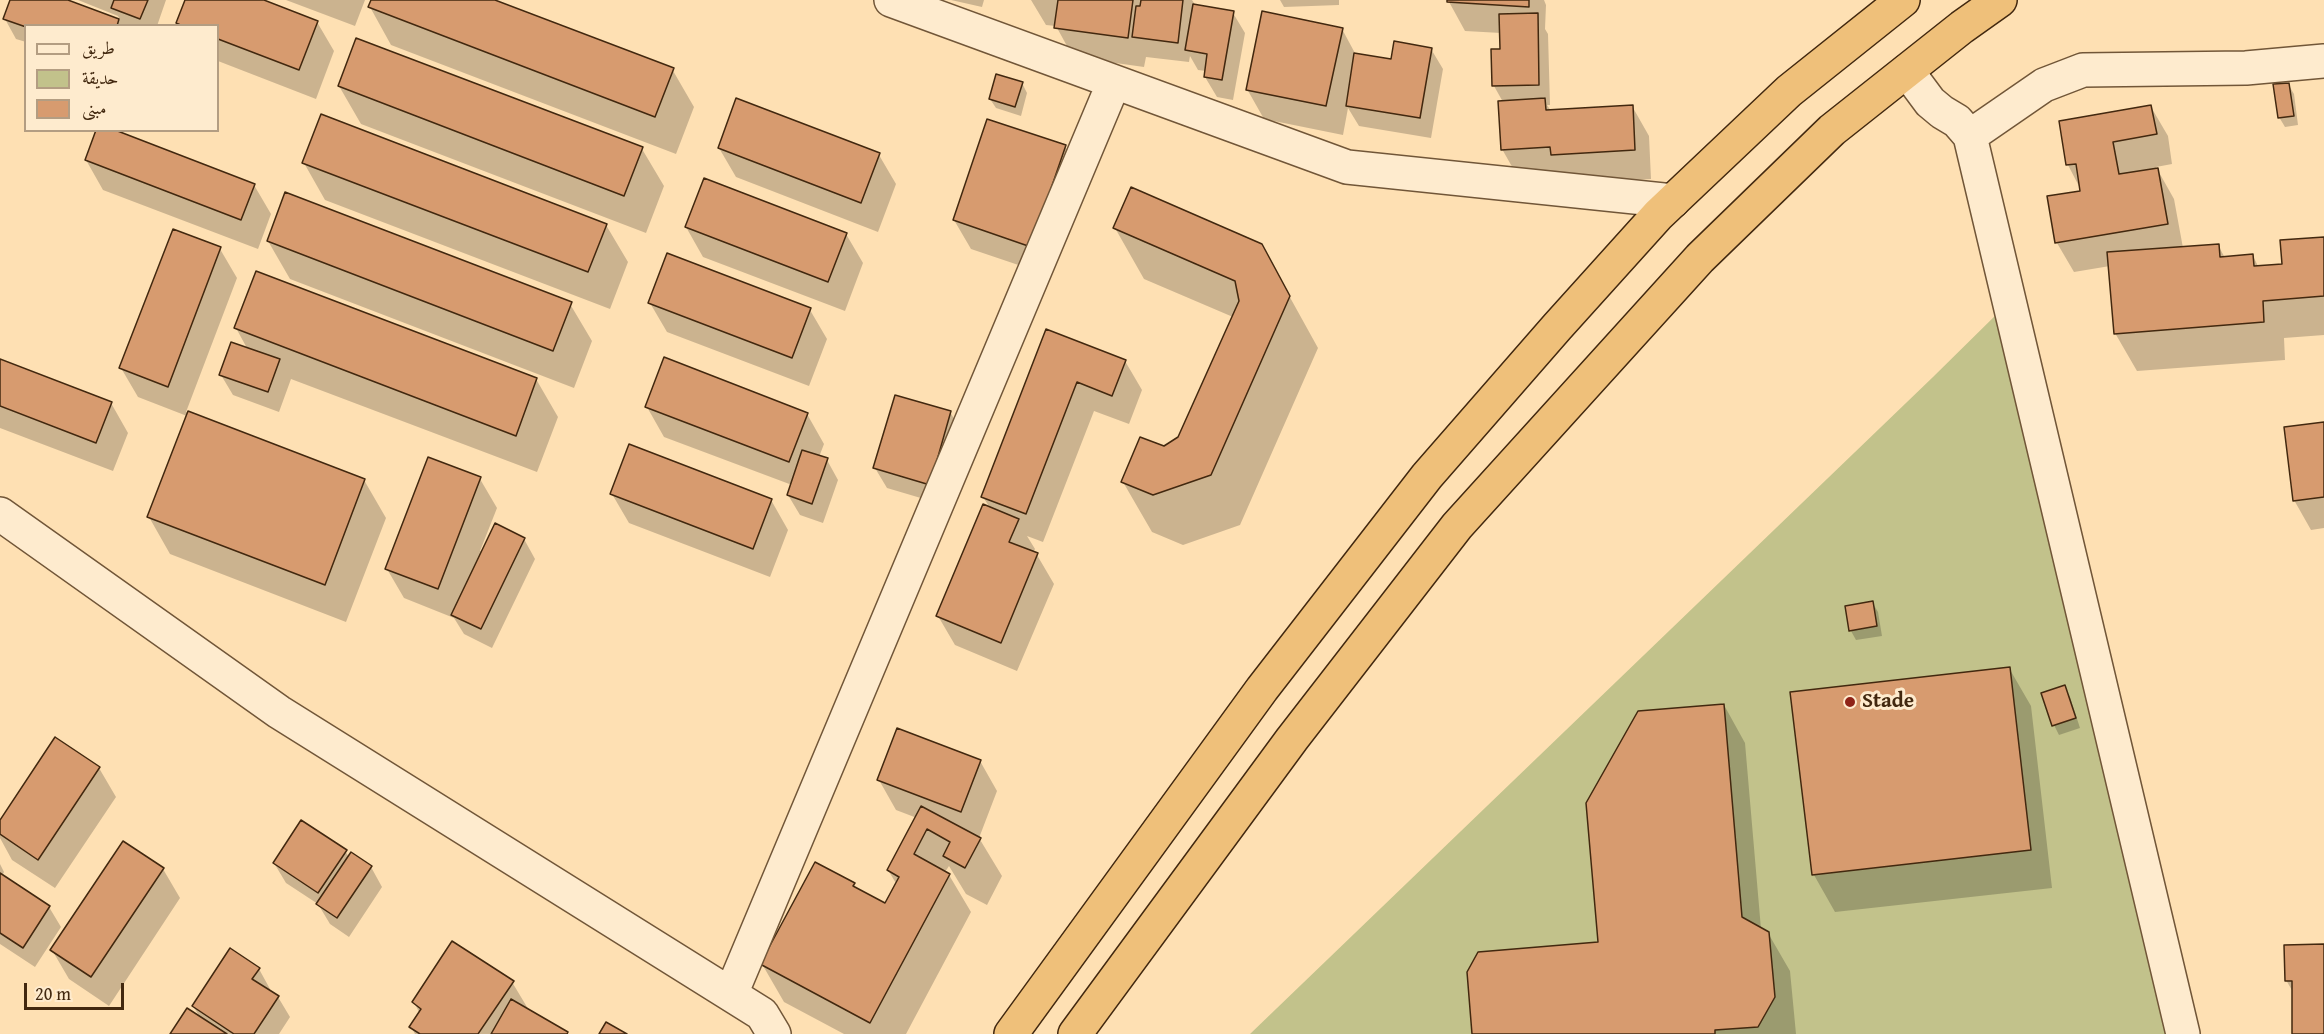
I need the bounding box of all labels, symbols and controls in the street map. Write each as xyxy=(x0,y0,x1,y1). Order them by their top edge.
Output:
legend xyxy=(24,24,219,132)
text: طريق xyxy=(82,34,115,61)
text: حديقة xyxy=(82,64,118,91)
text: مبنى xyxy=(82,94,107,121)
place label: Stade xyxy=(1862,689,1914,715)
marker: Stade xyxy=(1843,695,1857,709)
scale bar xyxy=(27,971,128,1009)
text: 20 m xyxy=(35,980,71,1007)

